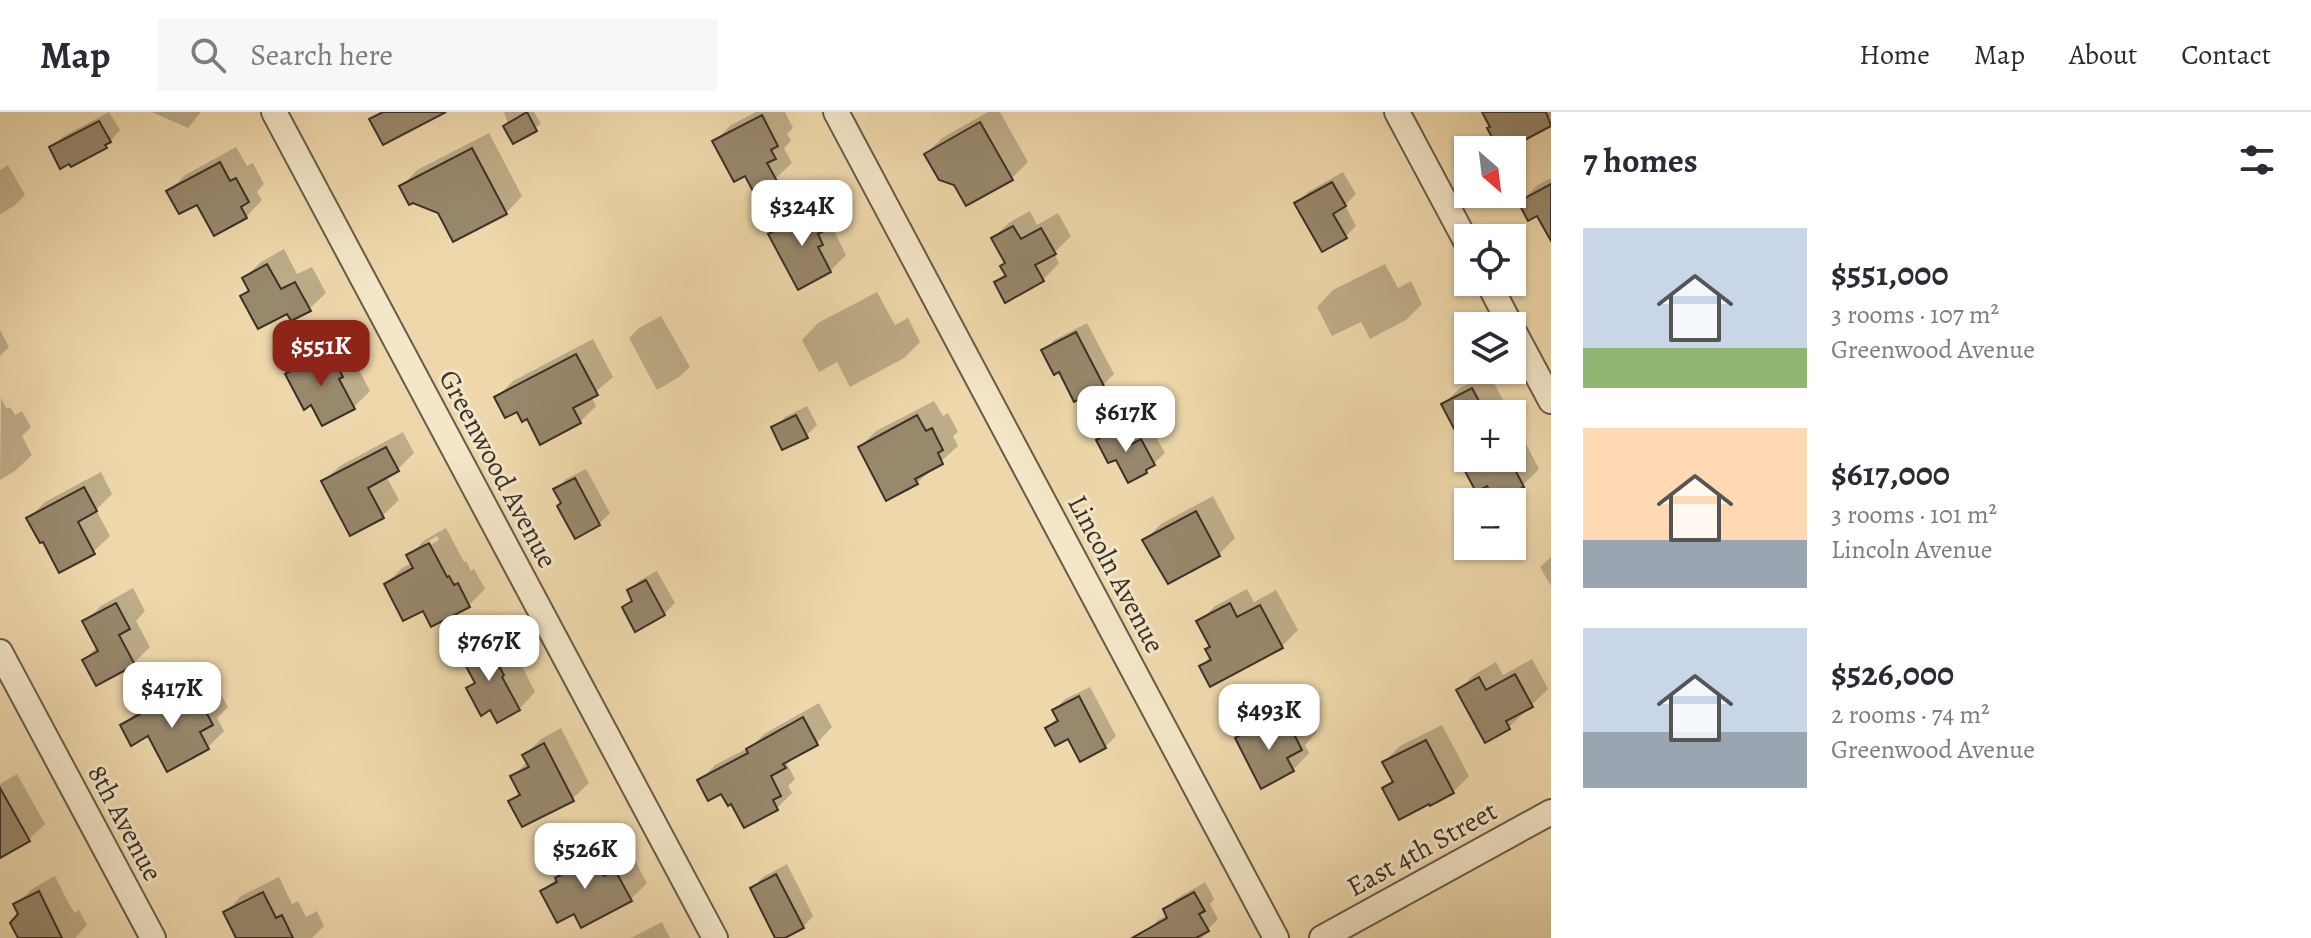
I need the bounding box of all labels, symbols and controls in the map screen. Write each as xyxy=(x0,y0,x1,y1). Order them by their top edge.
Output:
search box xyxy=(158,19,718,91)
text: Map xyxy=(40,29,110,81)
icon: search xyxy=(186,33,230,77)
text: Search here xyxy=(250,35,393,75)
text: Home xyxy=(1859,36,1930,74)
text: Map xyxy=(1974,36,2025,74)
text: About xyxy=(2069,36,2137,74)
text: Contact xyxy=(2181,36,2271,74)
north arrow xyxy=(1454,136,1526,208)
map controls xyxy=(1454,136,1526,560)
text: 7 homes xyxy=(1583,137,1698,184)
icon: filters xyxy=(2235,138,2279,182)
pin: $324K xyxy=(746,180,858,248)
text: $324K xyxy=(769,188,835,223)
button: locate xyxy=(1454,224,1526,296)
text: $551,000 xyxy=(1831,250,1949,297)
icon: home xyxy=(1647,260,1743,356)
text: 3 rooms · 107 m² xyxy=(1831,297,1999,332)
button: layers xyxy=(1454,312,1526,384)
pin: $551K xyxy=(265,320,377,388)
text: $551K xyxy=(291,328,351,363)
text: Greenwood Avenue xyxy=(1831,332,2035,367)
street label: Greenwood Avenue xyxy=(430,363,566,575)
pin: $617K xyxy=(1070,386,1182,454)
text: $617K xyxy=(1095,394,1157,429)
button: + xyxy=(1454,400,1526,472)
text: $617,000 xyxy=(1831,450,1950,497)
icon: home xyxy=(1647,460,1743,556)
street label: Lincoln Avenue xyxy=(1058,488,1174,660)
button: − xyxy=(1454,488,1526,560)
text: 3 rooms · 101 m² xyxy=(1831,497,1997,532)
text: Lincoln Avenue xyxy=(1831,532,1993,567)
pin: $767K xyxy=(433,615,545,683)
text: $767K xyxy=(457,623,521,658)
text: $526,000 xyxy=(1831,650,1954,697)
icon: home xyxy=(1647,660,1743,756)
pin: $417K xyxy=(116,662,228,730)
text: $417K xyxy=(141,670,203,705)
pin: $493K xyxy=(1213,684,1325,752)
text: $493K xyxy=(1237,692,1301,727)
text: 2 rooms · 74 m² xyxy=(1831,697,1990,732)
text: Greenwood Avenue xyxy=(1831,732,2035,767)
street label: 8th Avenue xyxy=(78,758,172,888)
street label: East 4th Street xyxy=(1340,792,1504,906)
pin: $526K xyxy=(529,823,641,891)
text: $526K xyxy=(552,831,618,866)

